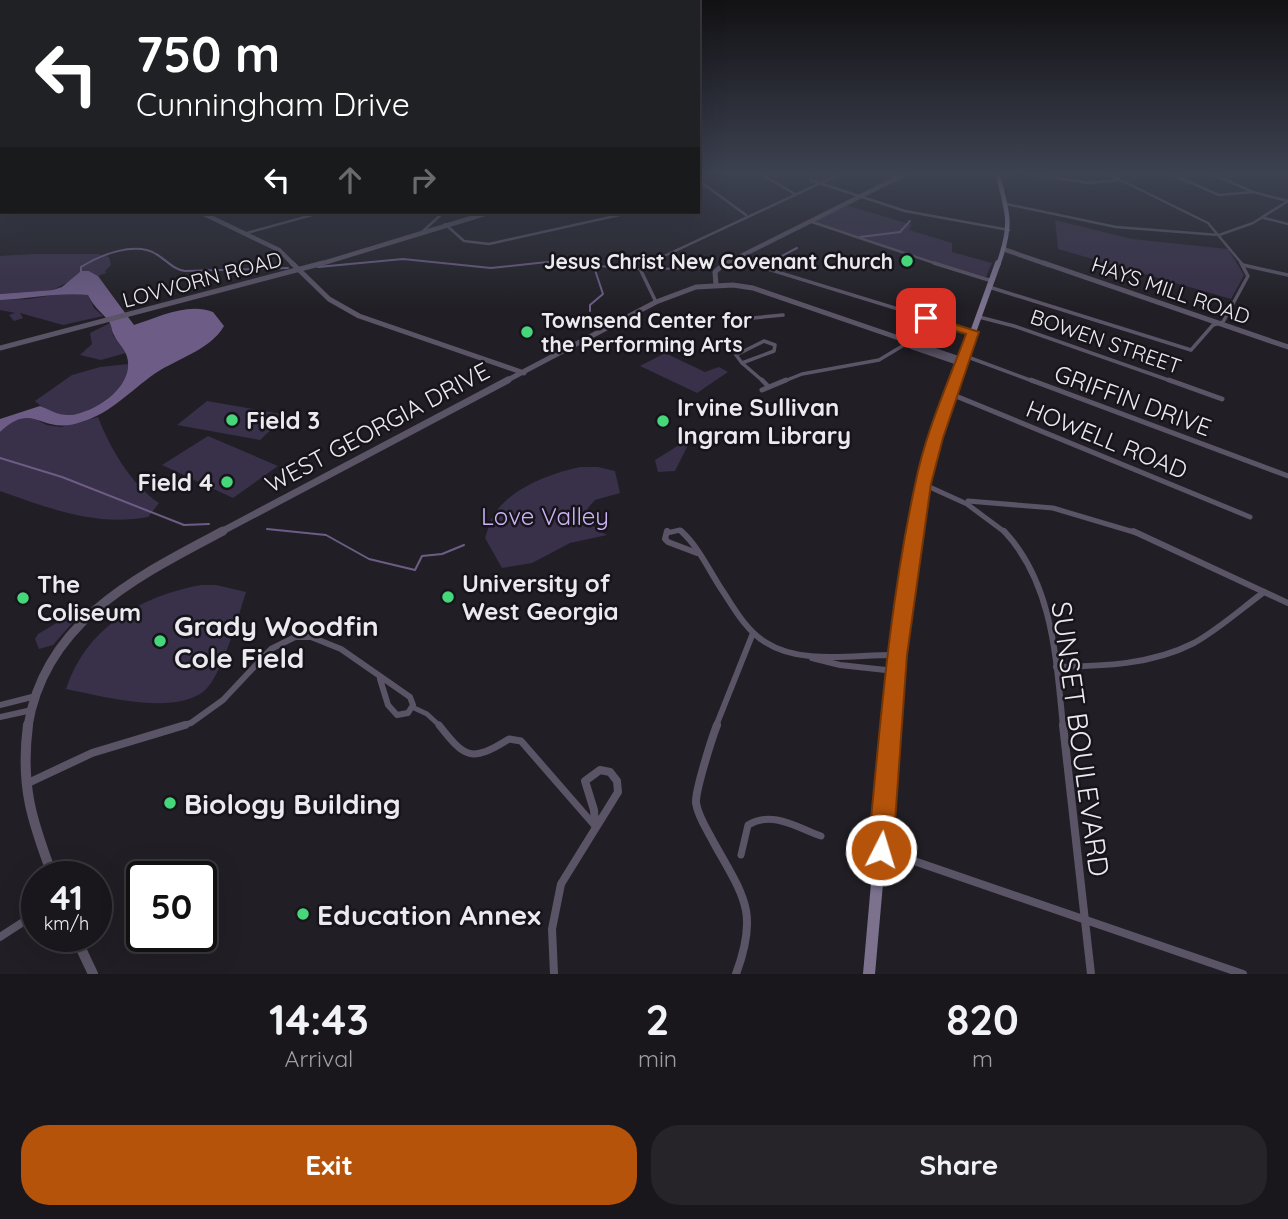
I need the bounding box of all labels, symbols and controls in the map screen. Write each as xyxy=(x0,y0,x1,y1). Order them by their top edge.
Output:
text: 750 m xyxy=(136,23,280,84)
icon: left xyxy=(21,28,112,119)
text: Cunningham Drive xyxy=(136,84,410,124)
icon: left xyxy=(258,161,296,199)
icon: ahead xyxy=(331,161,369,199)
icon: right xyxy=(404,161,442,199)
street label: LOVVORN ROAD xyxy=(119,245,285,313)
place label: Jesus Christ New Covenant Church xyxy=(544,248,893,274)
street label: HAYS MILL ROAD xyxy=(1088,251,1254,329)
marker: Jesus Christ New Covenant Church xyxy=(899,253,915,269)
pin xyxy=(896,288,956,348)
icon: arrive xyxy=(907,299,945,337)
street label: BOWEN STREET xyxy=(1027,303,1185,379)
place label: Townsend Center for the Performing Arts xyxy=(541,307,752,357)
marker: Townsend Center for the Performing Arts xyxy=(519,324,535,340)
street label: WEST GEORGIA DRIVE xyxy=(260,355,494,499)
street label: GRIFFIN DRIVE xyxy=(1050,358,1216,442)
place label: Irvine Sullivan Ingram Library xyxy=(677,392,851,450)
street label: HOWELL ROAD xyxy=(1022,393,1192,485)
place label: Field 3 xyxy=(246,405,320,435)
marker: Field 3 xyxy=(224,412,240,428)
marker: Irvine Sullivan Ingram Library xyxy=(655,413,671,429)
place label: Field 4 xyxy=(138,467,213,497)
marker: Field 4 xyxy=(219,474,235,490)
park label: Love Valley xyxy=(481,501,609,531)
place label: University of West Georgia xyxy=(462,568,618,626)
place label: The Coliseum xyxy=(37,569,141,627)
marker: University of West Georgia xyxy=(440,589,456,605)
marker: The Coliseum xyxy=(15,590,31,606)
street label: SUNSET BOULEVARD xyxy=(1044,599,1118,879)
place label: Grady Woodfin Cole Field xyxy=(174,608,379,675)
marker: Grady Woodfin Cole Field xyxy=(152,633,168,649)
place label: Biology Building xyxy=(184,786,401,821)
marker: Biology Building xyxy=(162,795,178,811)
position arrow xyxy=(844,813,918,887)
speed limit sign: 50 xyxy=(126,861,217,952)
text: 41 xyxy=(50,875,83,919)
place label: Education Annex xyxy=(317,897,541,932)
marker: Education Annex xyxy=(295,906,311,922)
text: km/h xyxy=(44,912,89,935)
text: 14:43 xyxy=(269,993,369,1046)
text: 2 xyxy=(646,993,669,1046)
text: 820 xyxy=(946,993,1019,1046)
text: Arrival xyxy=(285,1044,353,1073)
text: min xyxy=(638,1044,677,1073)
text: m xyxy=(972,1044,993,1073)
button: Exit xyxy=(21,1125,637,1205)
button: Share xyxy=(651,1125,1267,1205)

